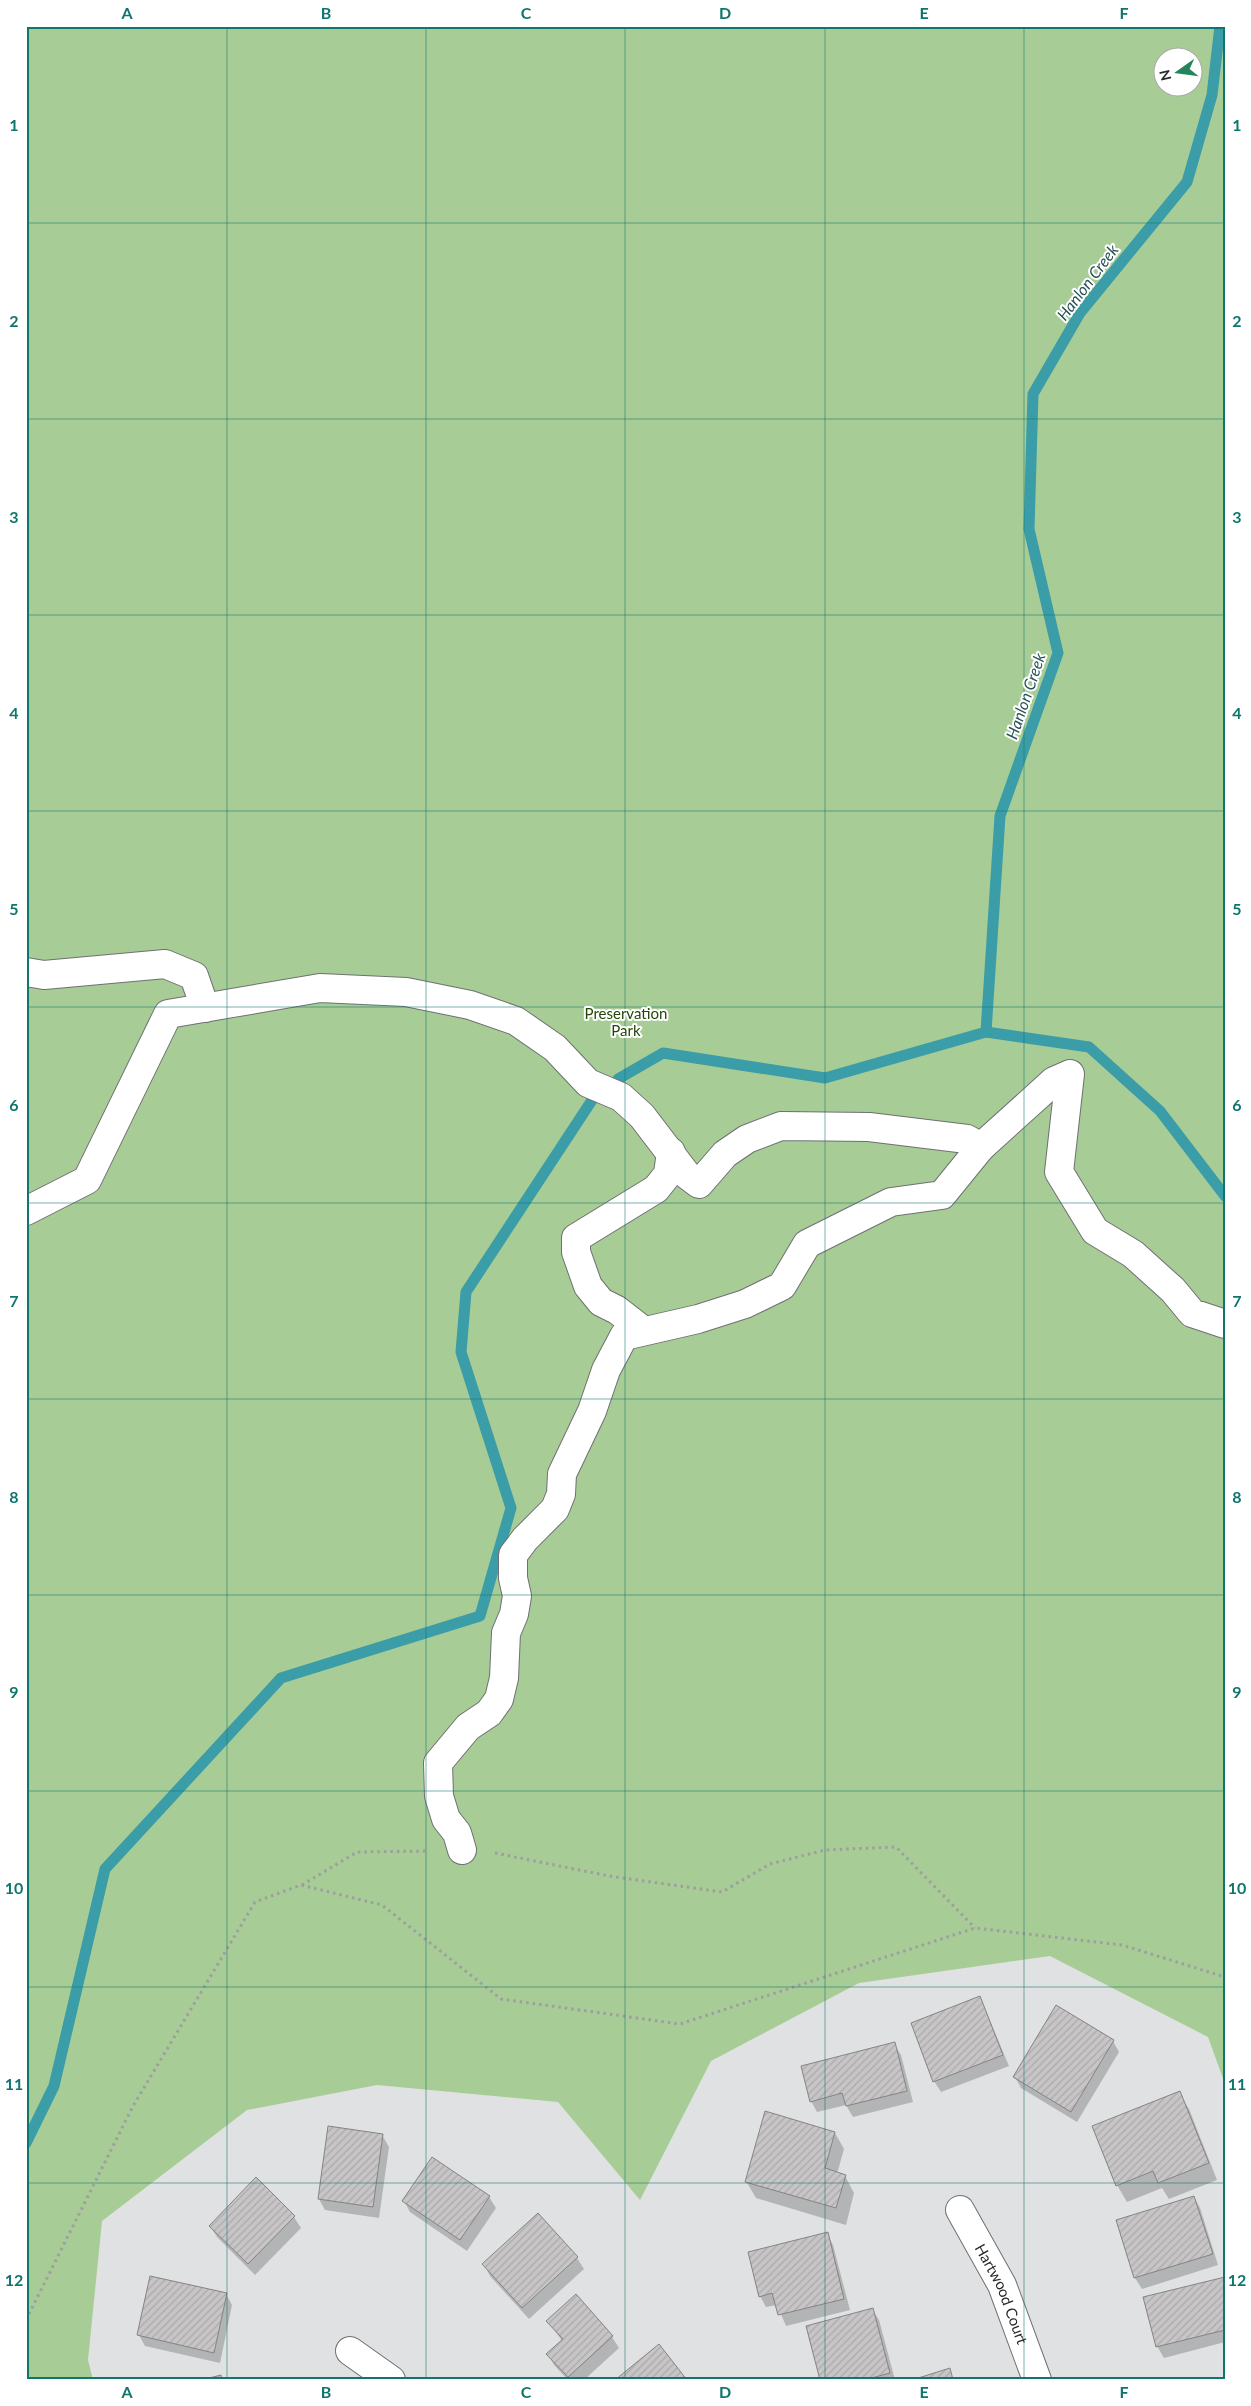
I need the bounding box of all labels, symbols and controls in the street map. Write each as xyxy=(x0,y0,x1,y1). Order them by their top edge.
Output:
text: A xyxy=(120,3,133,22)
text: B xyxy=(321,3,331,22)
text: C xyxy=(521,3,532,22)
text: D xyxy=(719,3,731,22)
text: E xyxy=(919,3,929,22)
text: F xyxy=(1119,3,1129,22)
north arrow xyxy=(1154,48,1204,98)
text: N xyxy=(1155,68,1174,83)
text: 1 xyxy=(9,115,19,134)
text: 1 xyxy=(1232,115,1242,134)
water label: Hanlon Creek xyxy=(1052,240,1122,324)
text: 2 xyxy=(9,311,19,330)
text: 2 xyxy=(1232,311,1242,330)
text: 3 xyxy=(9,507,19,526)
text: 3 xyxy=(1232,507,1242,526)
water label: Hanlon Creek xyxy=(1001,650,1049,742)
text: 4 xyxy=(9,703,19,722)
text: 4 xyxy=(1232,703,1242,722)
text: 5 xyxy=(9,899,19,918)
text: 5 xyxy=(1232,899,1242,918)
park label: Preservation Park xyxy=(585,1004,667,1039)
text: 6 xyxy=(9,1095,19,1114)
text: 6 xyxy=(1232,1095,1242,1114)
text: 7 xyxy=(9,1291,19,1310)
text: 7 xyxy=(1232,1291,1242,1310)
text: 8 xyxy=(9,1487,19,1506)
text: 8 xyxy=(1232,1487,1242,1506)
text: 9 xyxy=(9,1682,19,1701)
text: 9 xyxy=(1232,1682,1242,1701)
text: 10 xyxy=(5,1878,23,1897)
text: 10 xyxy=(1228,1878,1246,1897)
text: 11 xyxy=(5,2074,23,2093)
text: 11 xyxy=(1228,2074,1246,2093)
street label: Hartwood Court xyxy=(972,2240,1032,2347)
text: 12 xyxy=(5,2270,23,2289)
text: 12 xyxy=(1228,2270,1246,2289)
text: A xyxy=(120,2382,133,2401)
text: B xyxy=(321,2382,331,2401)
text: C xyxy=(521,2382,532,2401)
text: D xyxy=(719,2382,731,2401)
text: E xyxy=(919,2382,929,2401)
text: F xyxy=(1119,2382,1129,2401)

